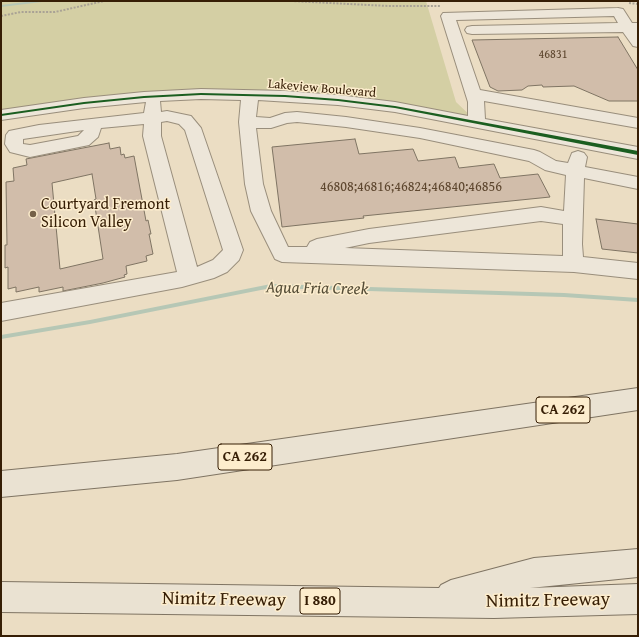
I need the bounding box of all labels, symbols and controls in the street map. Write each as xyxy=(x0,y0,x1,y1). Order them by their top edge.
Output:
house number: 46831 xyxy=(539,48,567,62)
street label: Lakeview Boulevard xyxy=(267,76,377,102)
house number: 46808;46816;46824;46840;46856 xyxy=(320,179,502,195)
place label: Courtyard Fremont Silicon Valley xyxy=(41,195,170,233)
marker: Courtyard Fremont Silicon Valley xyxy=(28,209,38,219)
water label: Agua Fria Creek xyxy=(266,278,368,300)
road number: CA 262 xyxy=(536,397,590,423)
road number: CA 262 xyxy=(218,444,272,470)
street label: Nimitz Freeway xyxy=(162,588,286,612)
road number: I 880 xyxy=(300,588,340,614)
street label: Nimitz Freeway xyxy=(486,589,610,613)

